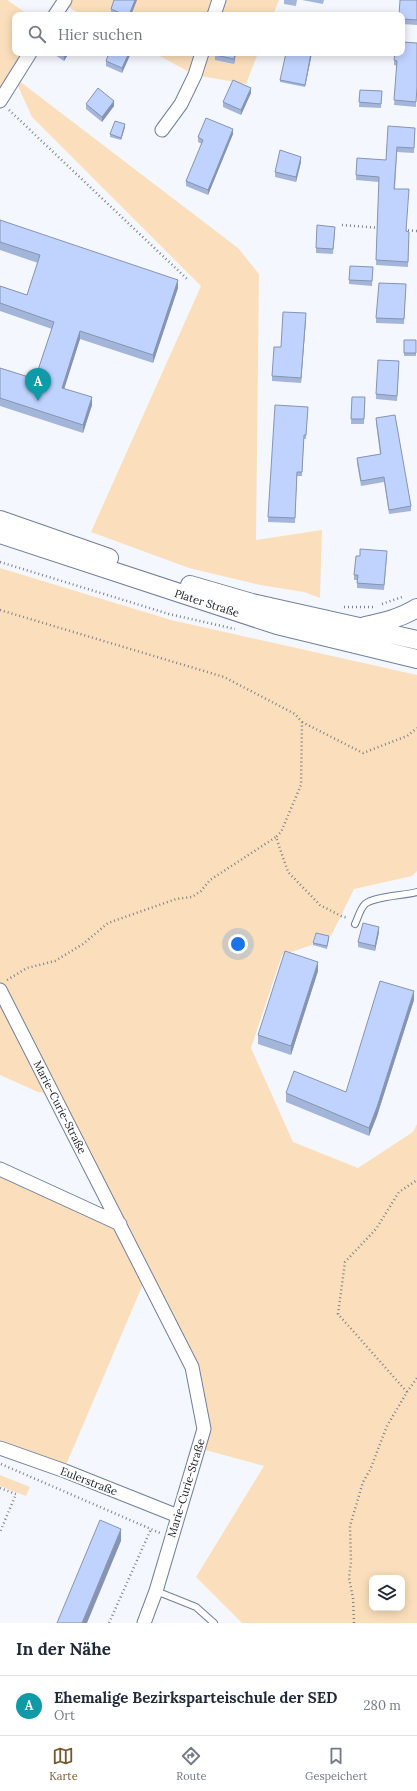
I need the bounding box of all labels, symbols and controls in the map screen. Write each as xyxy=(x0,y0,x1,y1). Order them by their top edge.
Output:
search box xyxy=(12,12,405,56)
icon: search xyxy=(26,23,48,45)
text: Hier suchen xyxy=(58,25,142,44)
pin: A xyxy=(25,368,51,401)
street label: Plater Straße xyxy=(173,586,241,620)
your location xyxy=(228,934,248,954)
street label: Marie-Curie-Straße xyxy=(30,1058,90,1156)
street label: Marie-Curie-Straße xyxy=(164,1437,208,1539)
street label: Eulerstraße xyxy=(58,1464,120,1498)
map controls xyxy=(369,1575,405,1611)
button: layers xyxy=(369,1575,405,1611)
text: In der Nähe xyxy=(16,1638,111,1660)
text: Ehemalige Bezirksparteischule der SED xyxy=(54,1688,337,1707)
text: A xyxy=(25,1697,33,1714)
text: 280 m xyxy=(364,1697,401,1714)
text: Ort xyxy=(54,1707,75,1724)
tab: Karte xyxy=(49,1745,78,1783)
tab: Route xyxy=(176,1745,206,1783)
tab: Gespeichert xyxy=(305,1745,368,1783)

